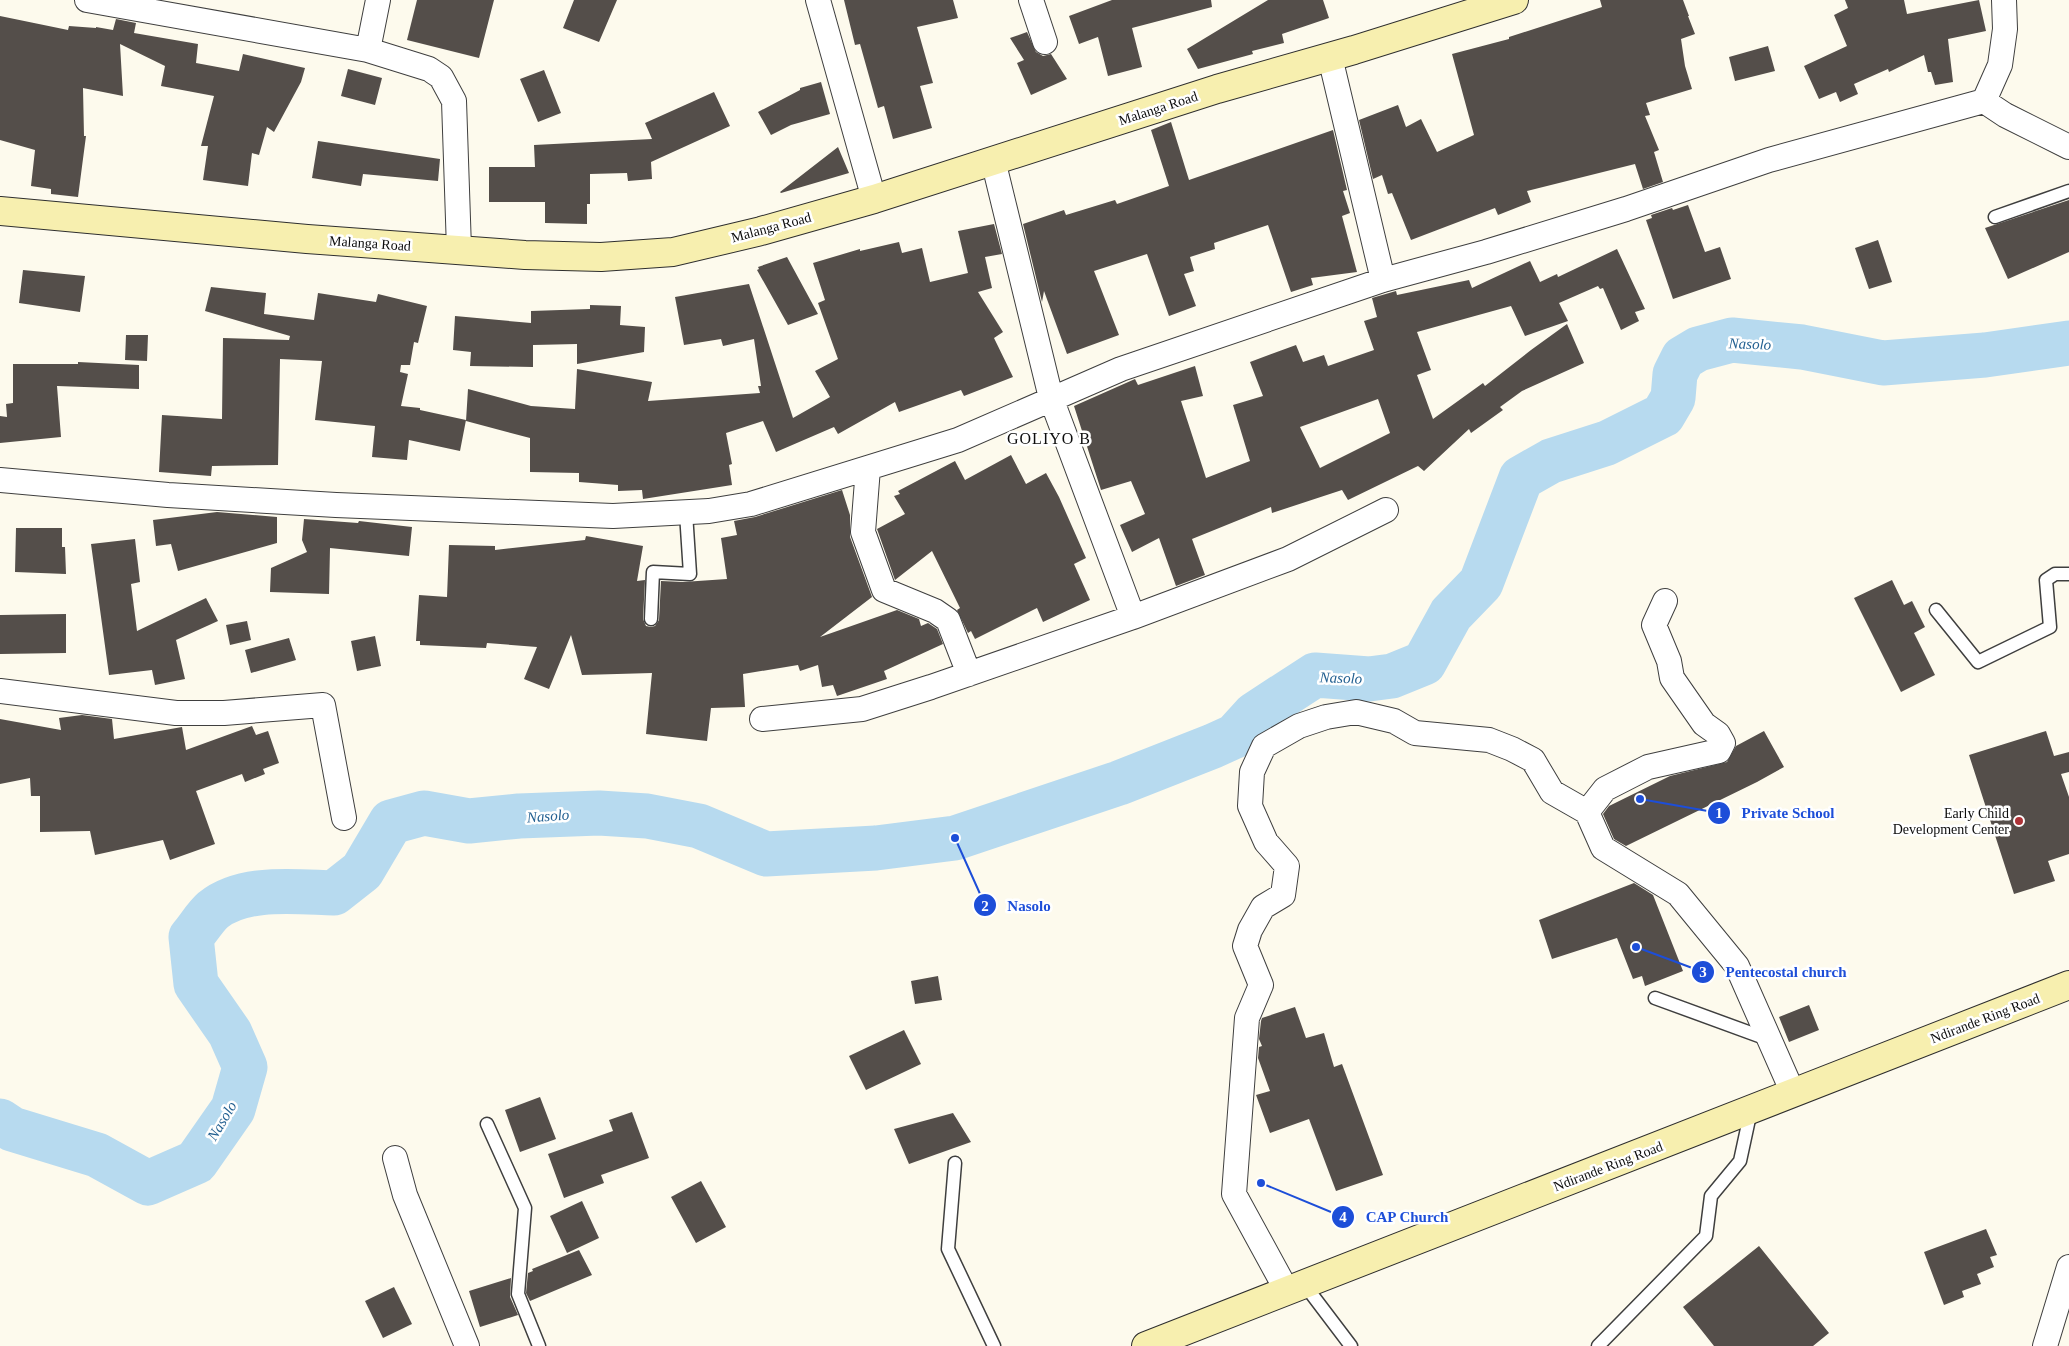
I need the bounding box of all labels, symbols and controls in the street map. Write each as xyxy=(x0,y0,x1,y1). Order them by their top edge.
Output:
street label: Malanga Road xyxy=(1117,89,1199,128)
street label: Malanga Road xyxy=(730,210,813,245)
street label: Malanga Road xyxy=(329,233,411,254)
water label: Nasolo xyxy=(1727,335,1772,353)
district label: GOLIYO B xyxy=(1007,430,1091,447)
water label: Nasolo xyxy=(1318,669,1363,687)
callout: Private School xyxy=(1707,798,1845,828)
text: 1 xyxy=(1715,805,1723,821)
text: Private School xyxy=(1742,805,1834,821)
place label: Early Child Development Center xyxy=(1893,806,2009,837)
water label: Nasolo xyxy=(525,807,570,826)
marker: Early Child Development Center xyxy=(2013,815,2025,827)
callout: Nasolo xyxy=(972,890,1061,920)
text: 2 xyxy=(981,898,989,914)
text: Nasolo xyxy=(1007,898,1051,914)
callout: Pentecostal church xyxy=(1690,957,1856,987)
text: 3 xyxy=(1699,964,1707,980)
text: Pentecostal church xyxy=(1726,964,1847,980)
street label: Ndirande Ring Road xyxy=(1928,991,2042,1046)
water label: Nasolo xyxy=(204,1098,240,1144)
street label: Ndirande Ring Road xyxy=(1551,1139,1665,1194)
callout: CAP Church xyxy=(1330,1202,1459,1232)
text: 4 xyxy=(1339,1209,1347,1225)
text: CAP Church xyxy=(1366,1209,1449,1225)

